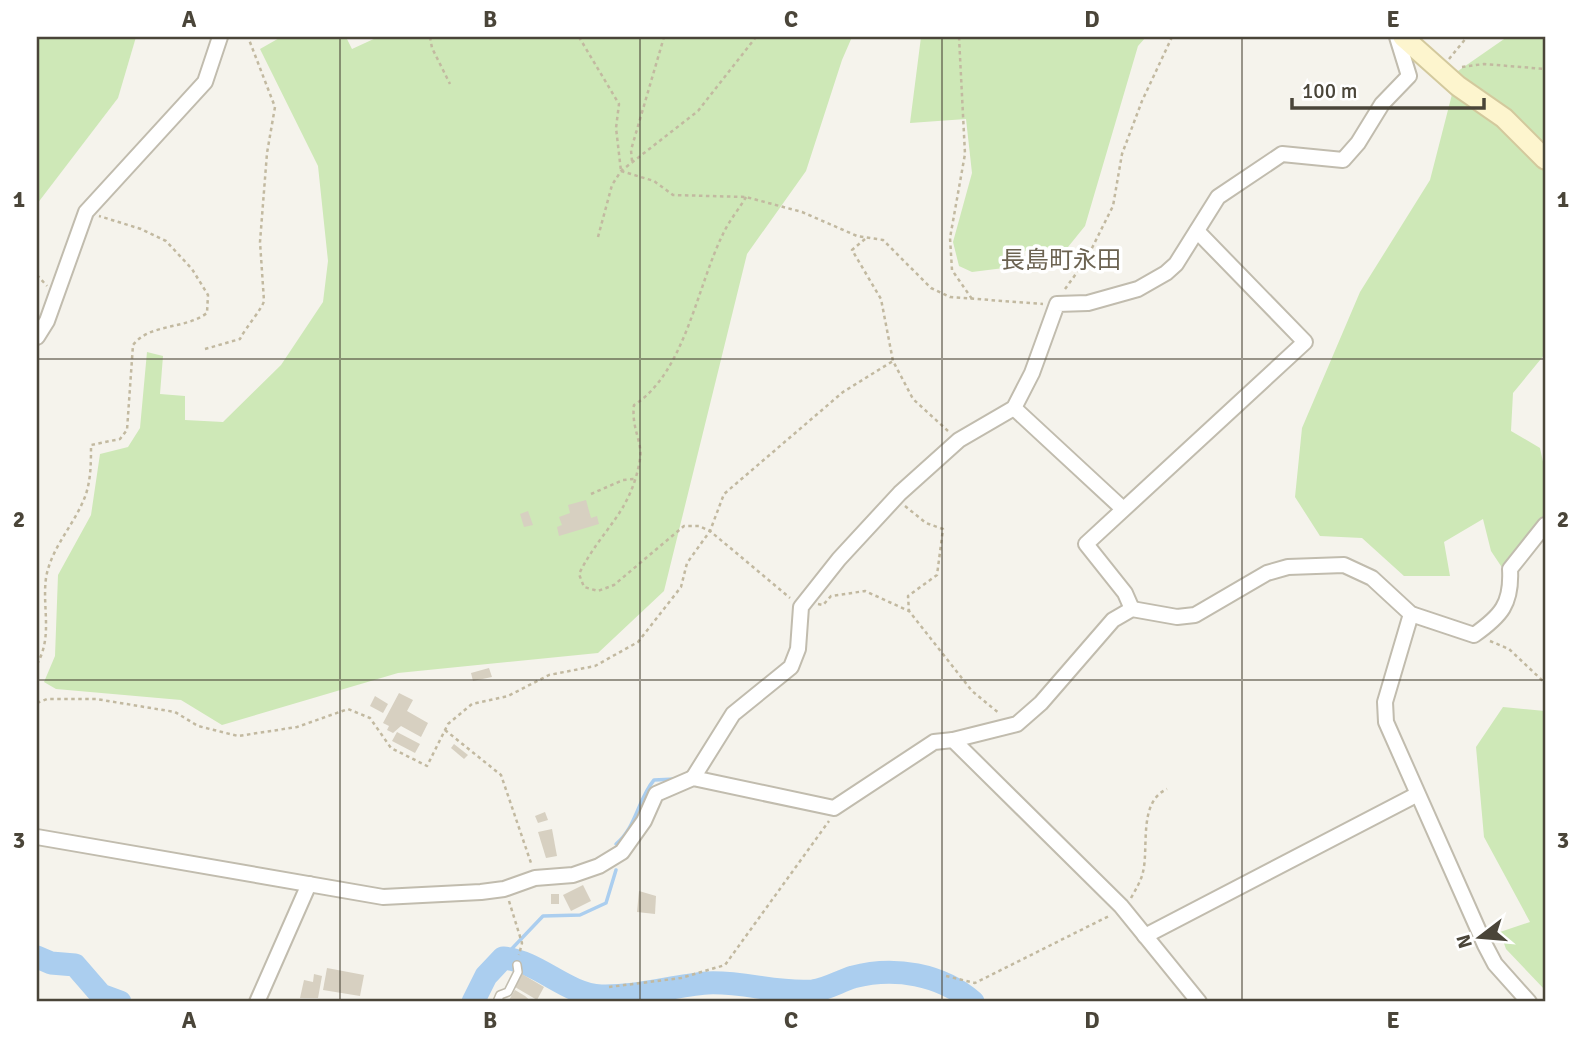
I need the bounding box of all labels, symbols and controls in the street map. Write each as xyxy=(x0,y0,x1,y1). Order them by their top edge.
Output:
text: A xyxy=(182,5,197,34)
text: B xyxy=(483,5,497,34)
text: C xyxy=(784,5,798,34)
text: D xyxy=(1084,5,1100,34)
text: E xyxy=(1386,5,1400,34)
scale bar xyxy=(1292,66,1484,110)
text: 100 m xyxy=(1302,78,1357,104)
text: 1 xyxy=(13,185,25,214)
text: 1 xyxy=(1557,185,1569,214)
district label: 長島町永田 xyxy=(1001,245,1121,275)
text: 2 xyxy=(13,505,25,534)
text: 2 xyxy=(1557,505,1569,534)
text: 3 xyxy=(13,826,25,855)
text: 3 xyxy=(1557,826,1569,855)
north arrow xyxy=(1446,902,1516,972)
text: N xyxy=(1451,932,1478,951)
text: A xyxy=(182,1006,197,1035)
text: B xyxy=(483,1006,497,1035)
text: C xyxy=(784,1006,798,1035)
text: D xyxy=(1084,1006,1100,1035)
text: E xyxy=(1386,1006,1400,1035)

